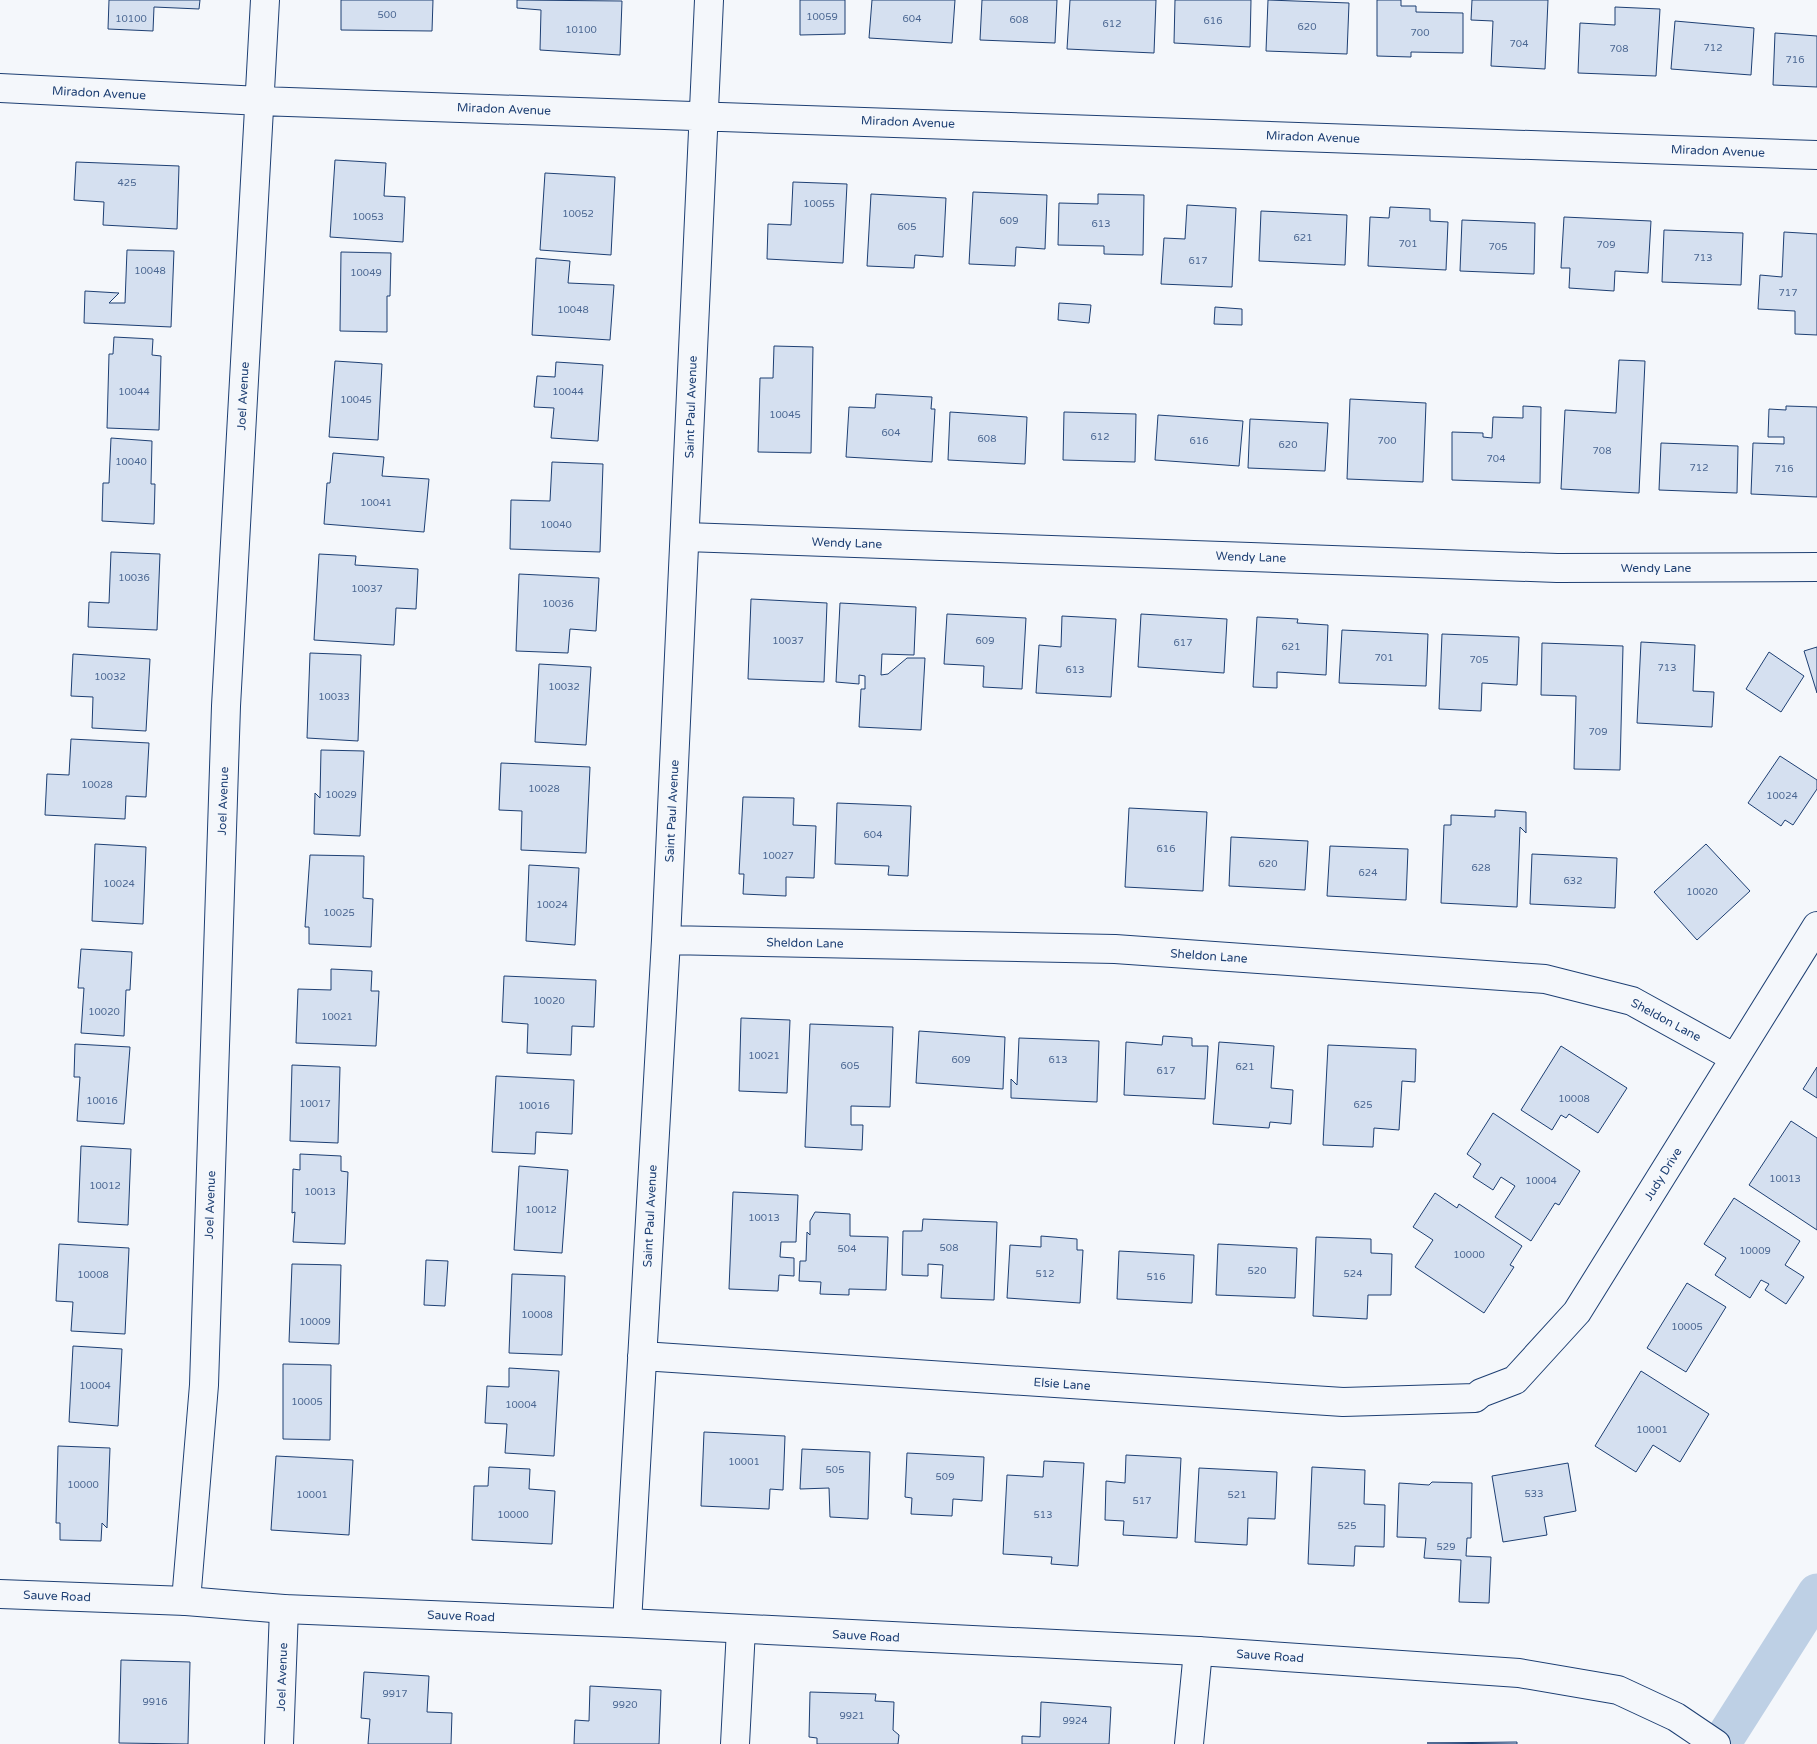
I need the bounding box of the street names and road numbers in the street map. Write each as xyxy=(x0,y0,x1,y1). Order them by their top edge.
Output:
street label: Miradon Avenue xyxy=(52,84,147,102)
street label: Miradon Avenue xyxy=(457,100,551,118)
street label: Miradon Avenue xyxy=(861,113,955,131)
street label: Miradon Avenue xyxy=(1266,128,1360,146)
street label: Miradon Avenue xyxy=(1671,142,1765,160)
street label: Saint Paul Avenue xyxy=(682,355,700,459)
street label: Joel Avenue xyxy=(234,361,252,431)
street label: Wendy Lane xyxy=(811,535,883,551)
street label: Wendy Lane xyxy=(1215,549,1287,565)
street label: Wendy Lane xyxy=(1621,561,1691,575)
street label: Saint Paul Avenue xyxy=(662,759,682,863)
street label: Joel Avenue xyxy=(215,766,231,836)
street label: Sheldon Lane xyxy=(766,935,844,951)
street label: Sheldon Lane xyxy=(1170,946,1248,966)
street label: Sheldon Lane xyxy=(1629,996,1704,1044)
street label: Judy Drive xyxy=(1641,1145,1685,1203)
street label: Saint Paul Avenue xyxy=(640,1164,660,1268)
street label: Joel Avenue xyxy=(202,1170,218,1240)
street label: Elsie Lane xyxy=(1033,1375,1091,1393)
street label: Sauve Road xyxy=(23,1588,91,1604)
street label: Sauve Road xyxy=(427,1608,495,1624)
street label: Sauve Road xyxy=(832,1627,900,1645)
street label: Joel Avenue xyxy=(274,1642,290,1712)
street label: Sauve Road xyxy=(1236,1647,1304,1665)

